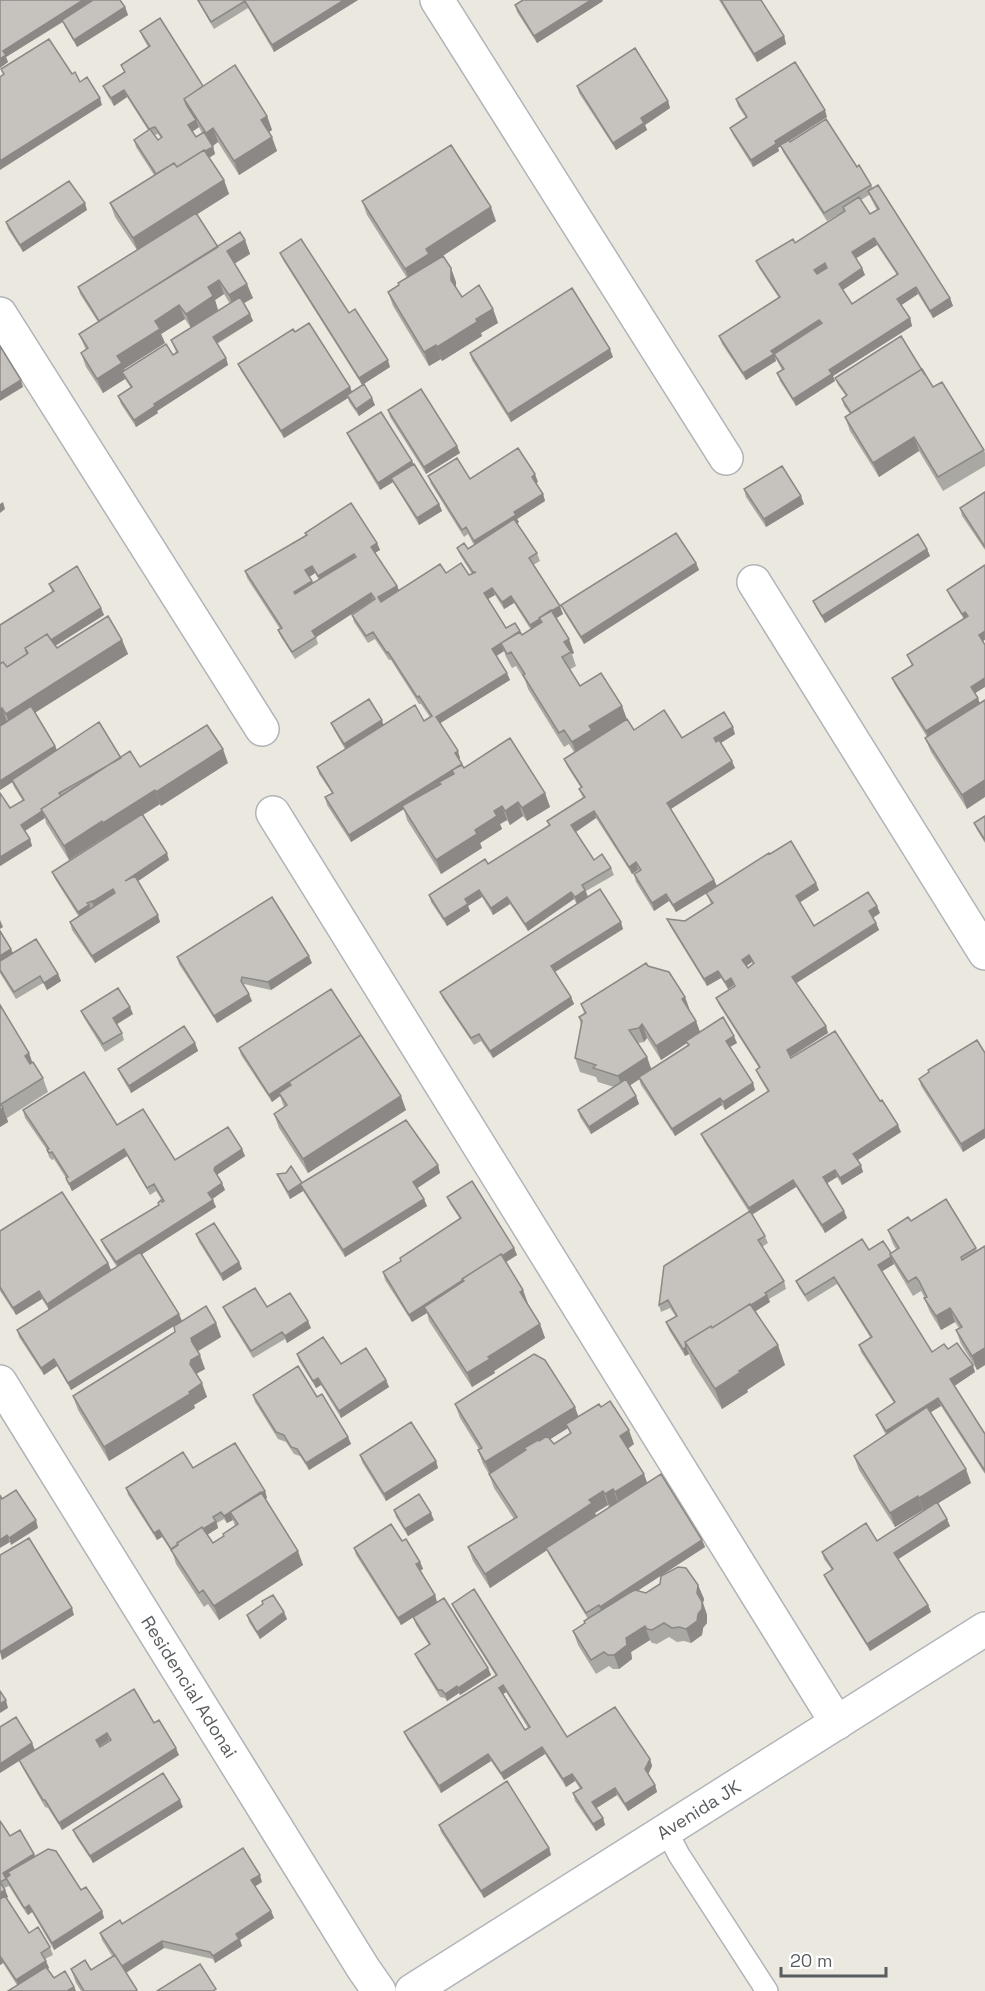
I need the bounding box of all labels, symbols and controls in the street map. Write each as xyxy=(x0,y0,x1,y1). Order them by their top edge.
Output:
street label: Residencial Adonai xyxy=(136,1611,242,1762)
street label: Avenida JK xyxy=(652,1775,745,1844)
scale bar xyxy=(781,1940,886,1978)
text: 20 m xyxy=(790,1949,833,1972)

